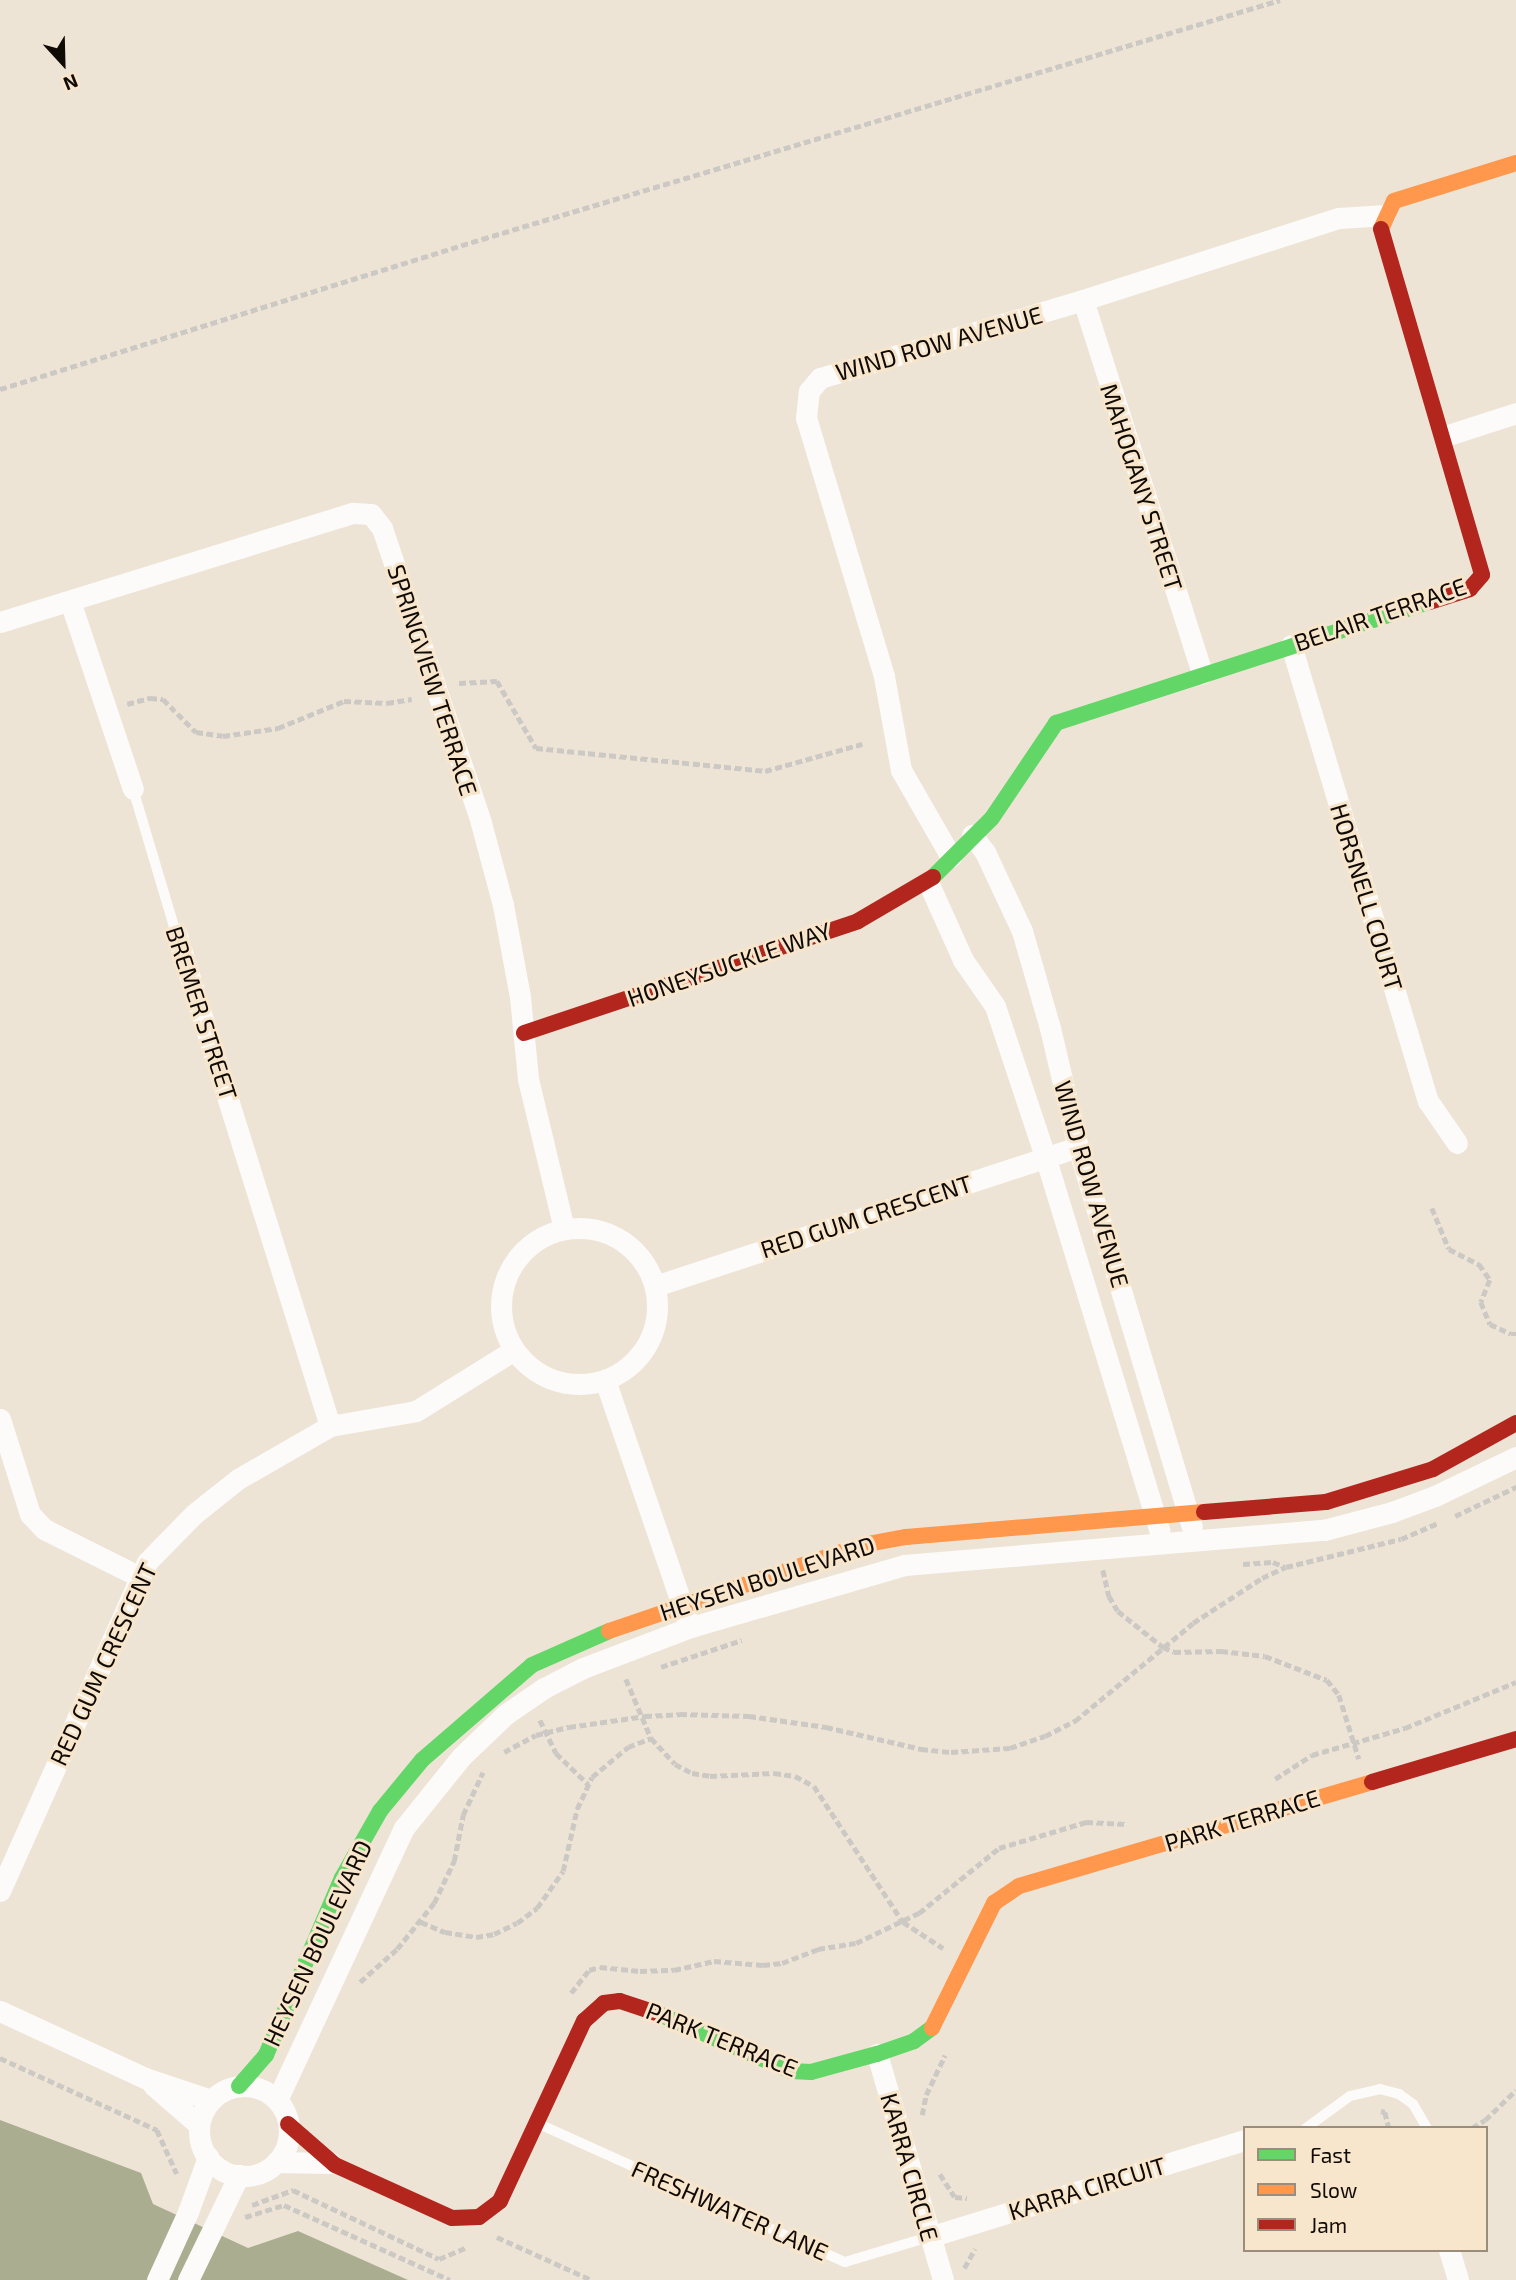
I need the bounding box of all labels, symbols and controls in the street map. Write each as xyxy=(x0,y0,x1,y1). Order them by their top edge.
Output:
north arrow xyxy=(28,28,98,98)
text: N xyxy=(60,70,82,96)
street label: WIND ROW AVENUE xyxy=(832,300,1046,386)
street label: MAHOGANY STREET xyxy=(1095,379,1189,595)
street label: SPRINGVIEW TERRACE xyxy=(382,560,484,800)
street label: BELAIR TERRACE xyxy=(1290,571,1470,657)
street label: HORSNELL COURT xyxy=(1325,800,1409,994)
street label: HONEYSUCKLE WAY xyxy=(623,916,835,1012)
street label: BREMER STREET xyxy=(160,923,244,1103)
street label: WIND ROW AVENUE xyxy=(1049,1077,1135,1291)
street label: RED GUM CRESCENT xyxy=(757,1168,975,1264)
street label: HEYSEN BOULEVARD xyxy=(656,1530,878,1626)
street label: RED GUM CRESCENT xyxy=(43,1558,163,1770)
street label: PARK TERRACE xyxy=(1161,1783,1323,1857)
street label: HEYSEN BOULEVARD xyxy=(257,1835,377,2051)
street label: PARK TERRACE xyxy=(642,1995,802,2083)
street label: KARRA CIRCLE xyxy=(875,2089,945,2245)
legend xyxy=(1243,2126,1488,2252)
text: Fast xyxy=(1310,2142,1351,2167)
street label: KARRA CIRCUIT xyxy=(1004,2150,1170,2226)
street label: FRESHWATER LANE xyxy=(627,2154,833,2266)
text: Slow xyxy=(1310,2177,1357,2202)
text: Jam xyxy=(1310,2212,1347,2237)

